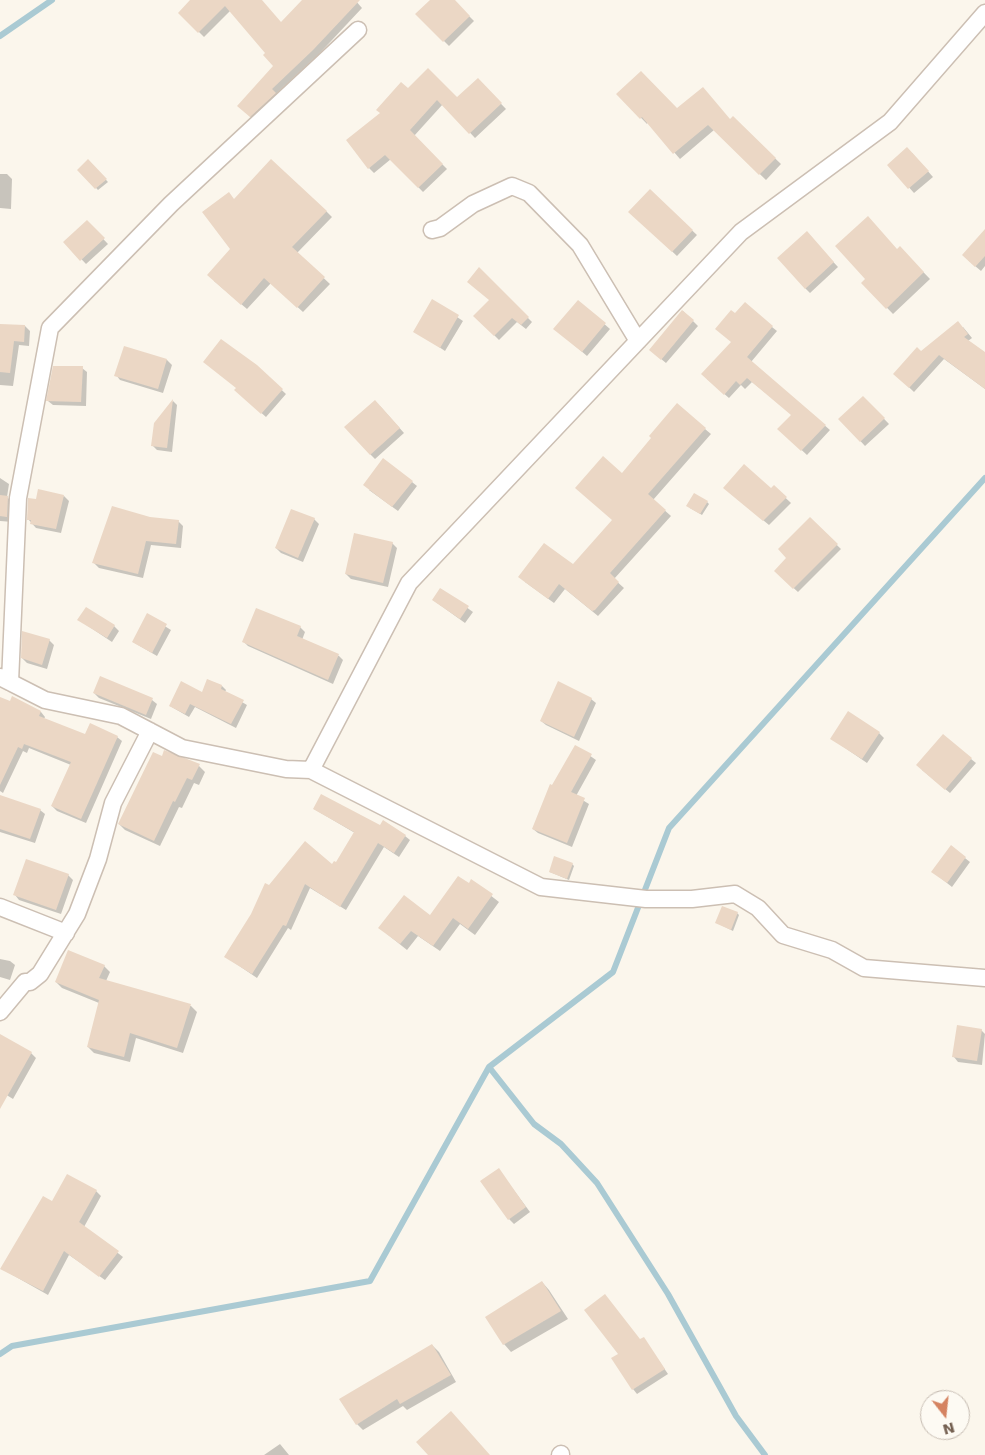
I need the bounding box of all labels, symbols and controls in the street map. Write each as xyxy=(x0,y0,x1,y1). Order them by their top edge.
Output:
north arrow xyxy=(920,1390,970,1440)
text: N xyxy=(941,1419,957,1438)

